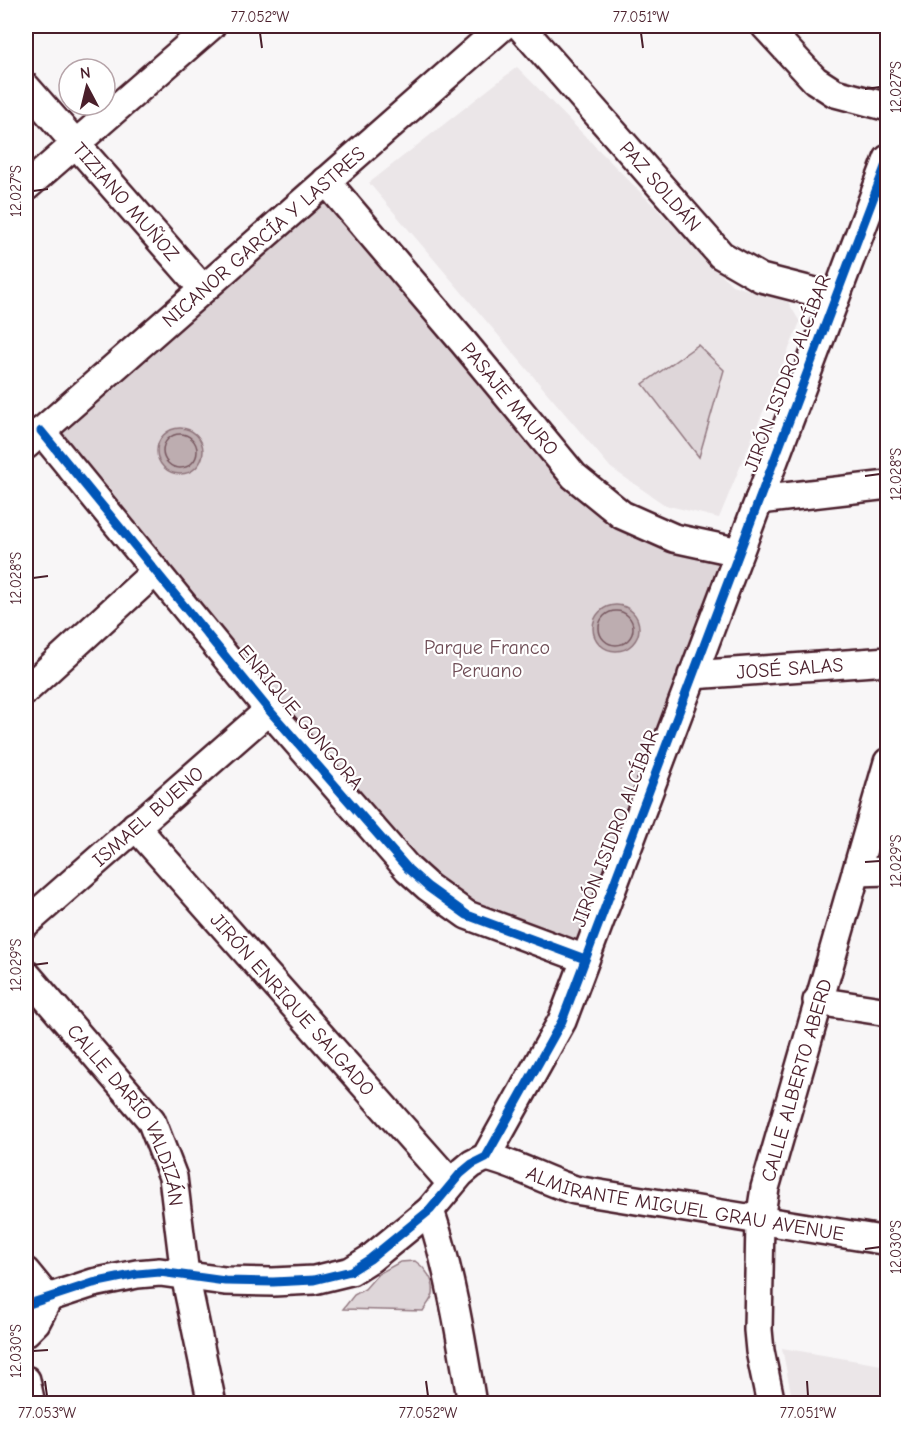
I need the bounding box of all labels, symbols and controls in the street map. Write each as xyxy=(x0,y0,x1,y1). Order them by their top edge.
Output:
text: 77.052°W xyxy=(231,8,289,26)
text: 77.051°W xyxy=(613,8,669,26)
north arrow xyxy=(57,57,117,117)
text: 12.027°S xyxy=(887,61,905,113)
text: N xyxy=(79,64,92,83)
street label: PAZ SOLDÁN xyxy=(615,137,706,236)
street label: TIZIANO MUÑOZ xyxy=(68,138,184,266)
street label: NICANOR GARCÍA Y LASTRES xyxy=(158,142,370,332)
text: 12.027°S xyxy=(7,165,25,217)
street label: JIRÓN ISIDRO ALCÍBAR xyxy=(738,271,836,475)
street label: PASAJE MAURO xyxy=(456,338,563,460)
text: 12.028°S xyxy=(887,448,905,500)
text: 12.028°S xyxy=(7,552,25,604)
park label: Parque Franco Peruano xyxy=(424,636,550,682)
street label: ENRIQUE GONGORA xyxy=(233,640,368,795)
street label: JOSÉ SALAS xyxy=(736,653,844,684)
street label: JIRÓN ISIDRO ALCÍBAR xyxy=(566,726,664,930)
street label: ISMAEL BUENO xyxy=(88,762,209,872)
text: 12.029°S xyxy=(887,834,905,888)
street label: JIRÓN ENRIQUE SALGADO xyxy=(205,908,379,1101)
text: 12.029°S xyxy=(7,938,25,992)
street label: CALLE ALBERTO ABERD xyxy=(756,976,837,1184)
street label: CALLE DARÍO VALDIZÁN xyxy=(62,1020,187,1207)
street label: ALMIRANTE MIGUEL GRAU AVENUE xyxy=(523,1161,846,1246)
text: 12.030°S xyxy=(887,1220,905,1274)
text: 12.030°S xyxy=(7,1324,25,1378)
text: 77.053°W xyxy=(18,1404,76,1422)
text: 77.052°W xyxy=(399,1404,457,1422)
text: 77.051°W xyxy=(780,1404,836,1422)

